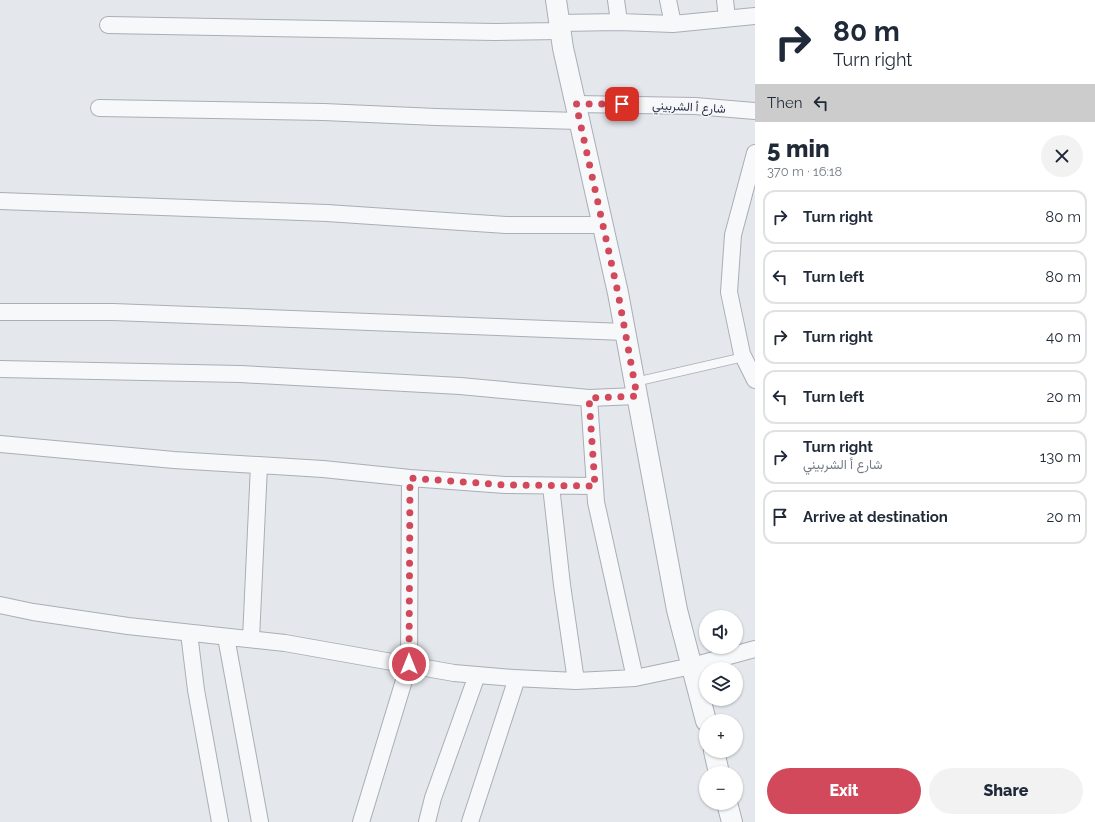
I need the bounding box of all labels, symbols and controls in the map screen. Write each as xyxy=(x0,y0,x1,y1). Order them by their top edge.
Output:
text: 80 m xyxy=(833,15,900,48)
icon: right xyxy=(767,16,819,68)
text: Turn right xyxy=(833,49,912,70)
pin xyxy=(605,87,639,121)
icon: left xyxy=(810,92,832,114)
icon: arrive xyxy=(611,93,633,115)
text: Then xyxy=(767,94,802,112)
street label: شارع أ الشربيني xyxy=(652,98,726,119)
text: 5 min xyxy=(767,134,830,163)
button: close xyxy=(1041,135,1083,177)
text: 370 m · 16:18 xyxy=(767,164,842,179)
icon: right xyxy=(769,206,791,228)
text: Turn right xyxy=(803,208,873,226)
text: 80 m xyxy=(1045,208,1081,226)
icon: left xyxy=(769,266,791,288)
text: Turn left xyxy=(803,268,864,286)
text: 80 m xyxy=(1045,268,1081,286)
icon: right xyxy=(769,326,791,348)
text: Turn right xyxy=(803,328,873,346)
text: 40 m xyxy=(1046,328,1081,346)
icon: left xyxy=(769,386,791,408)
text: Turn left xyxy=(803,388,864,406)
text: 20 m xyxy=(1046,388,1081,406)
text: Turn right xyxy=(803,438,873,456)
icon: right xyxy=(769,446,791,468)
text: 130 m xyxy=(1040,448,1081,466)
text: شارع أ الشربيني xyxy=(803,457,883,472)
icon: arrive xyxy=(769,506,791,528)
text: Arrive at destination xyxy=(803,508,948,526)
text: 20 m xyxy=(1046,508,1081,526)
map controls xyxy=(699,610,743,810)
button: sound xyxy=(699,610,743,654)
position arrow xyxy=(388,643,430,685)
button: layers xyxy=(699,662,743,706)
button: + xyxy=(699,714,743,758)
button: − xyxy=(699,766,743,810)
button: Exit xyxy=(767,768,921,814)
button: Share xyxy=(929,768,1083,814)

